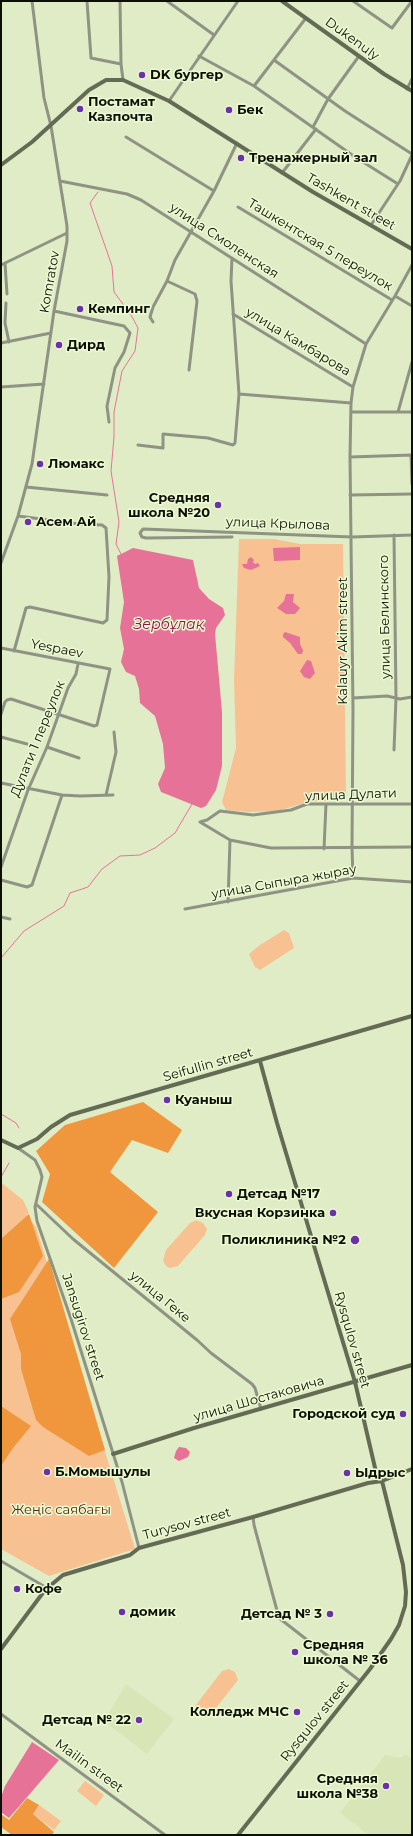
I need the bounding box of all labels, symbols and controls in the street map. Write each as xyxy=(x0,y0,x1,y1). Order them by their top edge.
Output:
street label: Dukenuly xyxy=(322,14,382,64)
place label: DK бургер xyxy=(150,67,223,83)
marker: DK бургер xyxy=(137,70,147,80)
place label: Постамат Казпочта xyxy=(88,94,155,125)
place label: Бек xyxy=(237,102,263,118)
marker: Постамат Казпочта xyxy=(75,104,85,114)
marker: Бек xyxy=(224,105,234,115)
place label: Тренажерный зал xyxy=(249,150,377,166)
marker: Тренажерный зал xyxy=(236,153,246,163)
street label: Tashkent street xyxy=(304,170,398,234)
street label: Ташкентская 5 переулок xyxy=(245,196,395,294)
street label: улица Смоленская xyxy=(166,200,282,282)
street label: Komratov xyxy=(37,249,63,315)
place label: Кемпинг xyxy=(88,301,150,317)
marker: Кемпинг xyxy=(75,304,85,314)
street label: улица Камбарова xyxy=(243,305,353,379)
place label: Дирд xyxy=(67,337,105,353)
marker: Дирд xyxy=(54,340,64,350)
place label: Люмакс xyxy=(48,456,104,472)
marker: Люмакс xyxy=(35,459,45,469)
place label: Средняя школа №20 xyxy=(128,490,210,521)
marker: Средняя школа №20 xyxy=(213,500,223,510)
place label: Асем Ай xyxy=(36,514,96,530)
street label: улица Крылова xyxy=(226,514,330,534)
marker: Асем Ай xyxy=(23,517,33,527)
street label: улица Белинского xyxy=(376,555,394,679)
street label: Kalauyr Akim street xyxy=(335,577,351,705)
water label: Зербұлақ xyxy=(134,617,204,633)
street label: Yespaev xyxy=(30,636,84,662)
street label: Дулати 1 переулок xyxy=(8,679,68,799)
street label: улица Дулати xyxy=(305,786,397,804)
street label: улица Сыпыра жырау xyxy=(210,862,358,902)
street label: Seifullin street xyxy=(161,1045,255,1085)
place label: Куаныш xyxy=(175,1092,232,1108)
marker: Куаныш xyxy=(162,1095,172,1105)
place label: Детсад №17 xyxy=(237,1186,320,1202)
marker: Детсад №17 xyxy=(224,1189,234,1199)
place label: Вкусная Корзинка xyxy=(195,1205,325,1221)
marker: Вкусная Корзинка xyxy=(328,1208,338,1218)
place label: Поликлиника №2 xyxy=(221,1232,346,1248)
marker: Поликлиника №2 xyxy=(349,1234,361,1246)
street label: улица Геке xyxy=(127,1268,193,1326)
street label: Jansugirov street xyxy=(58,1272,108,1382)
street label: Rysqulov street xyxy=(331,1290,373,1390)
street label: улица Шостаковича xyxy=(192,1373,326,1425)
place label: Городской суд xyxy=(292,1406,395,1422)
marker: Городской суд xyxy=(398,1409,408,1419)
place label: Б.Момышулы xyxy=(55,1464,151,1480)
place label: Ыдрыс xyxy=(355,1465,405,1481)
marker: Б.Момышулы xyxy=(42,1467,52,1477)
marker: Ыдрыс xyxy=(342,1468,352,1478)
park label: Жеңіс саябағы xyxy=(11,1502,111,1518)
street label: Turysov street xyxy=(141,1505,233,1543)
place label: Кофе xyxy=(25,1581,62,1597)
marker: Кофе xyxy=(12,1584,22,1594)
place label: домик xyxy=(130,1604,176,1620)
place label: Детсад № 3 xyxy=(241,1606,322,1622)
marker: домик xyxy=(117,1607,127,1617)
marker: Детсад № 3 xyxy=(325,1609,335,1619)
place label: Средняя школа № 36 xyxy=(303,1637,388,1668)
marker: Средняя школа № 36 xyxy=(290,1647,300,1657)
street label: Rysqulov street xyxy=(278,1677,352,1765)
place label: Колледж МЧС xyxy=(190,1704,289,1720)
marker: Колледж МЧС xyxy=(292,1707,302,1717)
place label: Детсад № 22 xyxy=(42,1712,131,1728)
marker: Детсад № 22 xyxy=(134,1715,144,1725)
street label: Mailin street xyxy=(52,1736,126,1796)
place label: Средняя школа №38 xyxy=(297,1771,378,1802)
marker: Средняя школа №38 xyxy=(381,1781,391,1791)

